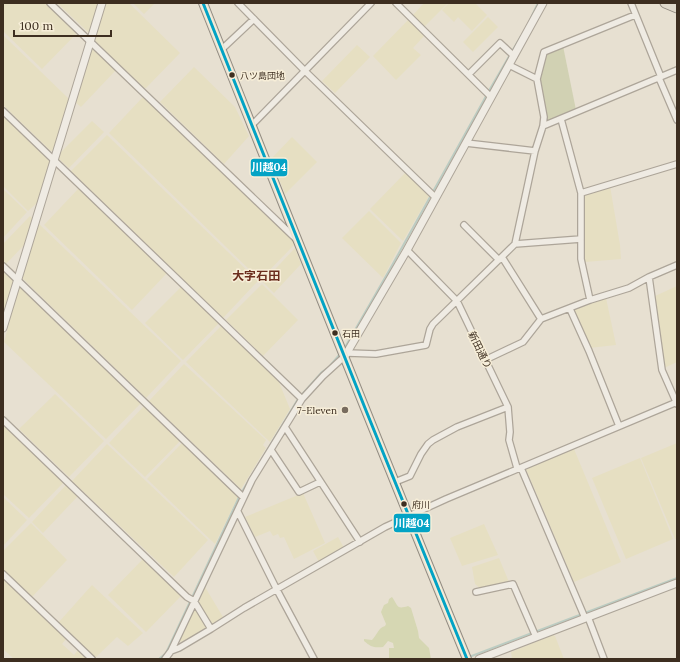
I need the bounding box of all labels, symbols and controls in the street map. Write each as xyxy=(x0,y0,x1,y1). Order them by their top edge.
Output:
scale bar xyxy=(14,12,111,38)
text: 100 m xyxy=(20,18,53,33)
marker: 八ツ島団地 xyxy=(227,70,237,80)
place label: 八ツ島団地 xyxy=(240,70,285,81)
line badge: 川越04 xyxy=(250,158,288,177)
text: 川越04 xyxy=(251,160,287,174)
district label: 大字石田 xyxy=(232,268,280,283)
marker: 石田 xyxy=(330,328,340,338)
place label: 石田 xyxy=(342,328,360,339)
street label: 新田通り xyxy=(465,329,495,371)
place label: 7-Eleven xyxy=(297,404,337,417)
marker: 7-Eleven xyxy=(340,405,350,415)
marker: 府川 xyxy=(399,499,409,509)
place label: 府川 xyxy=(412,499,430,510)
line badge: 川越04 xyxy=(393,513,431,533)
text: 川越04 xyxy=(394,516,430,530)

